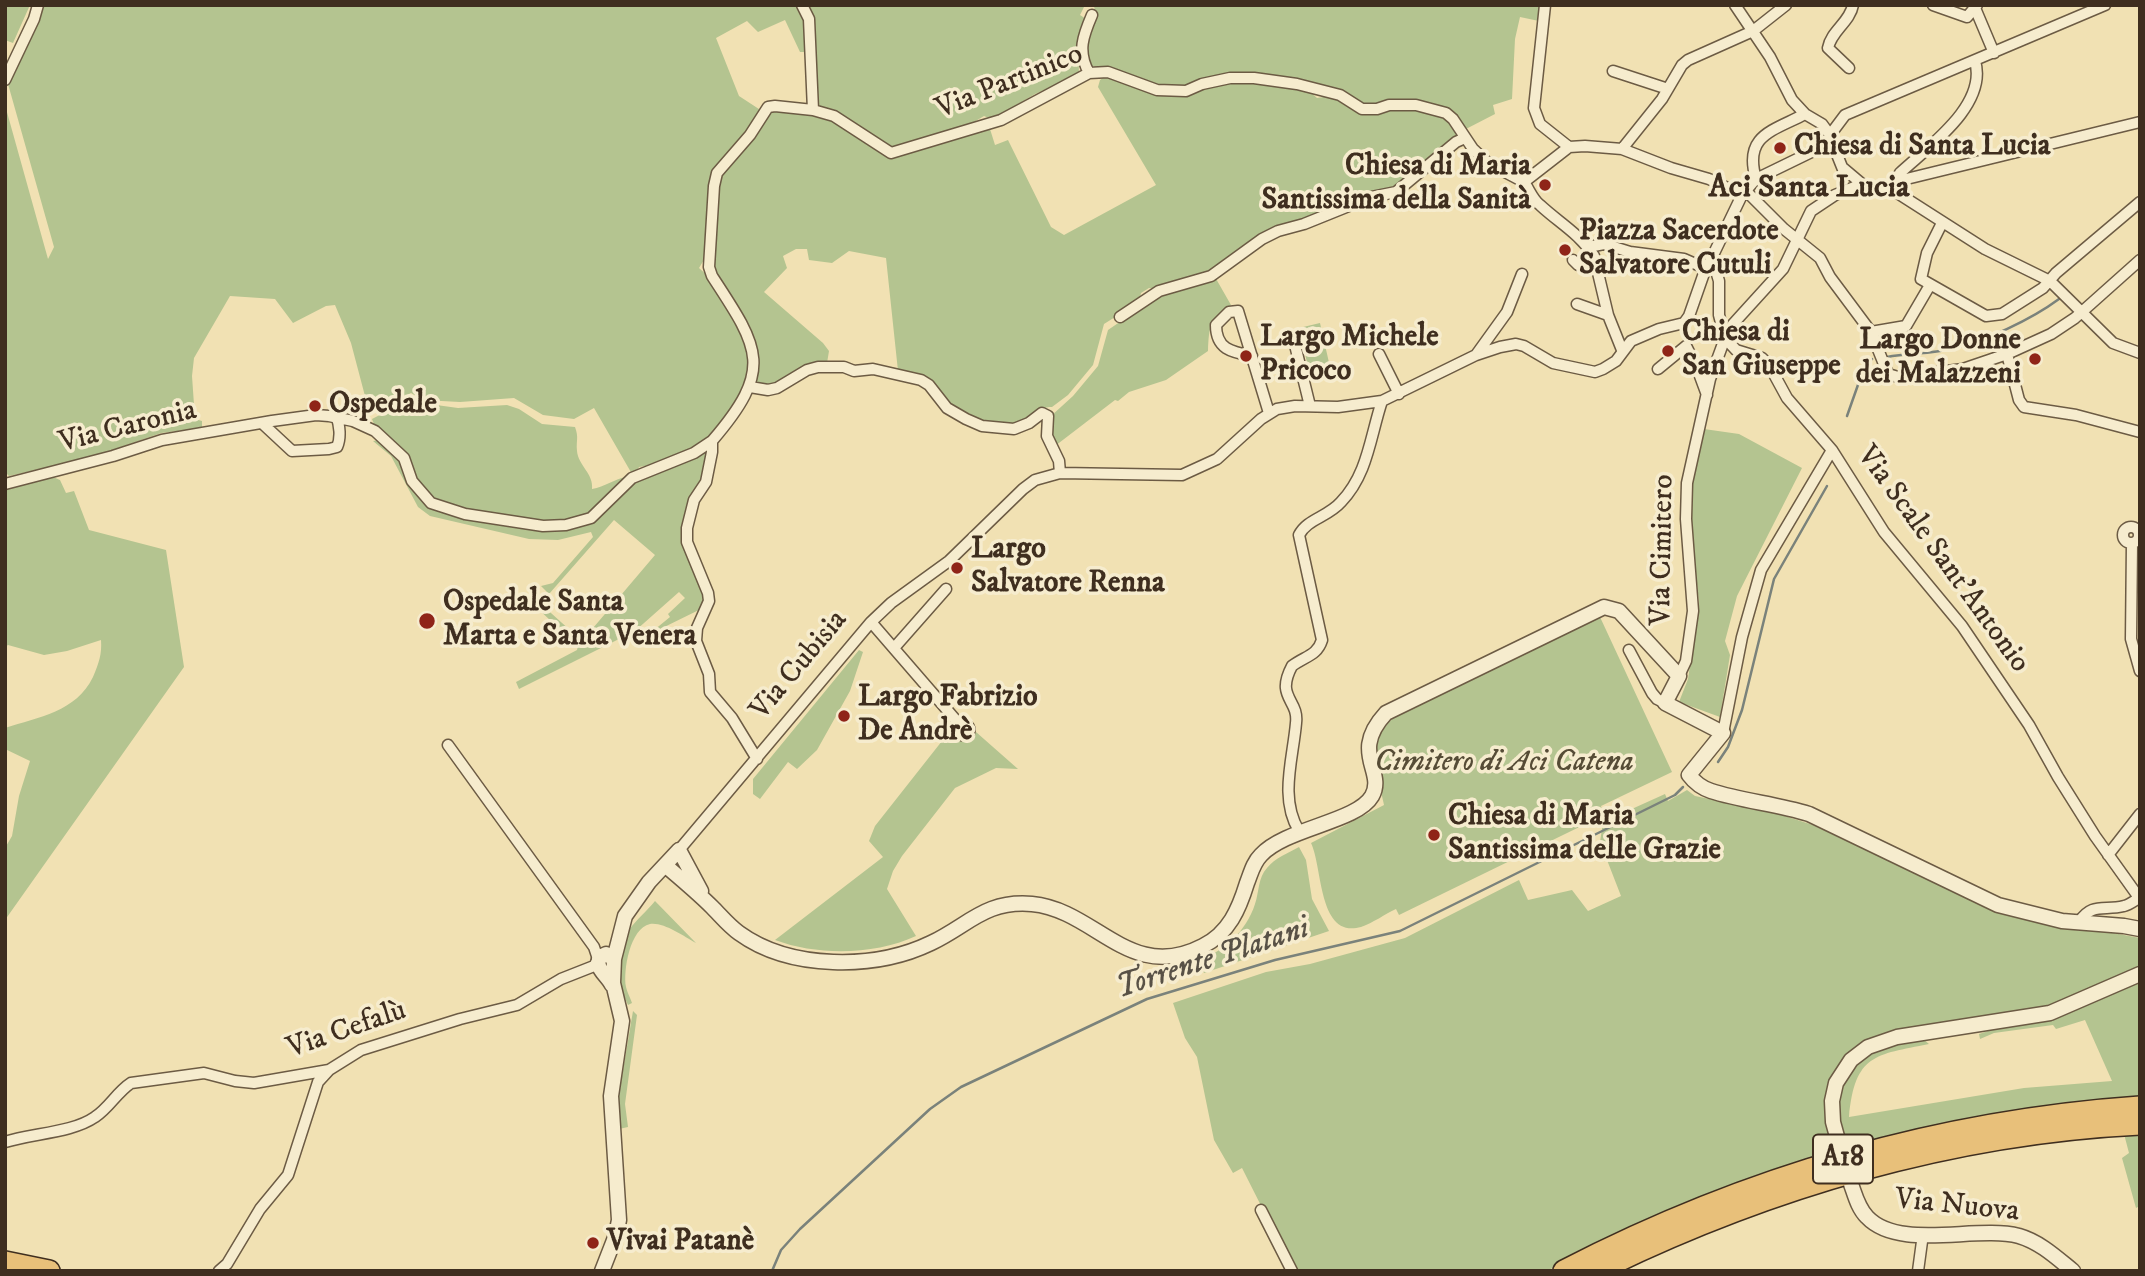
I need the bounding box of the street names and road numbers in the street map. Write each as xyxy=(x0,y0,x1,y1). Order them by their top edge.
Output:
street label: Via Partinico xyxy=(931,37,1089,129)
street label: Via Caronia xyxy=(56,394,200,462)
street label: Via Scale Sant'Antonio xyxy=(1848,439,2036,681)
street label: Via Cimitero xyxy=(1645,474,1683,626)
street label: Via Cubisia xyxy=(744,604,856,728)
street label: Via Cefalù xyxy=(283,994,411,1068)
road number: A18 xyxy=(1813,1134,1873,1184)
street label: Via Nuova xyxy=(1893,1183,2021,1231)

